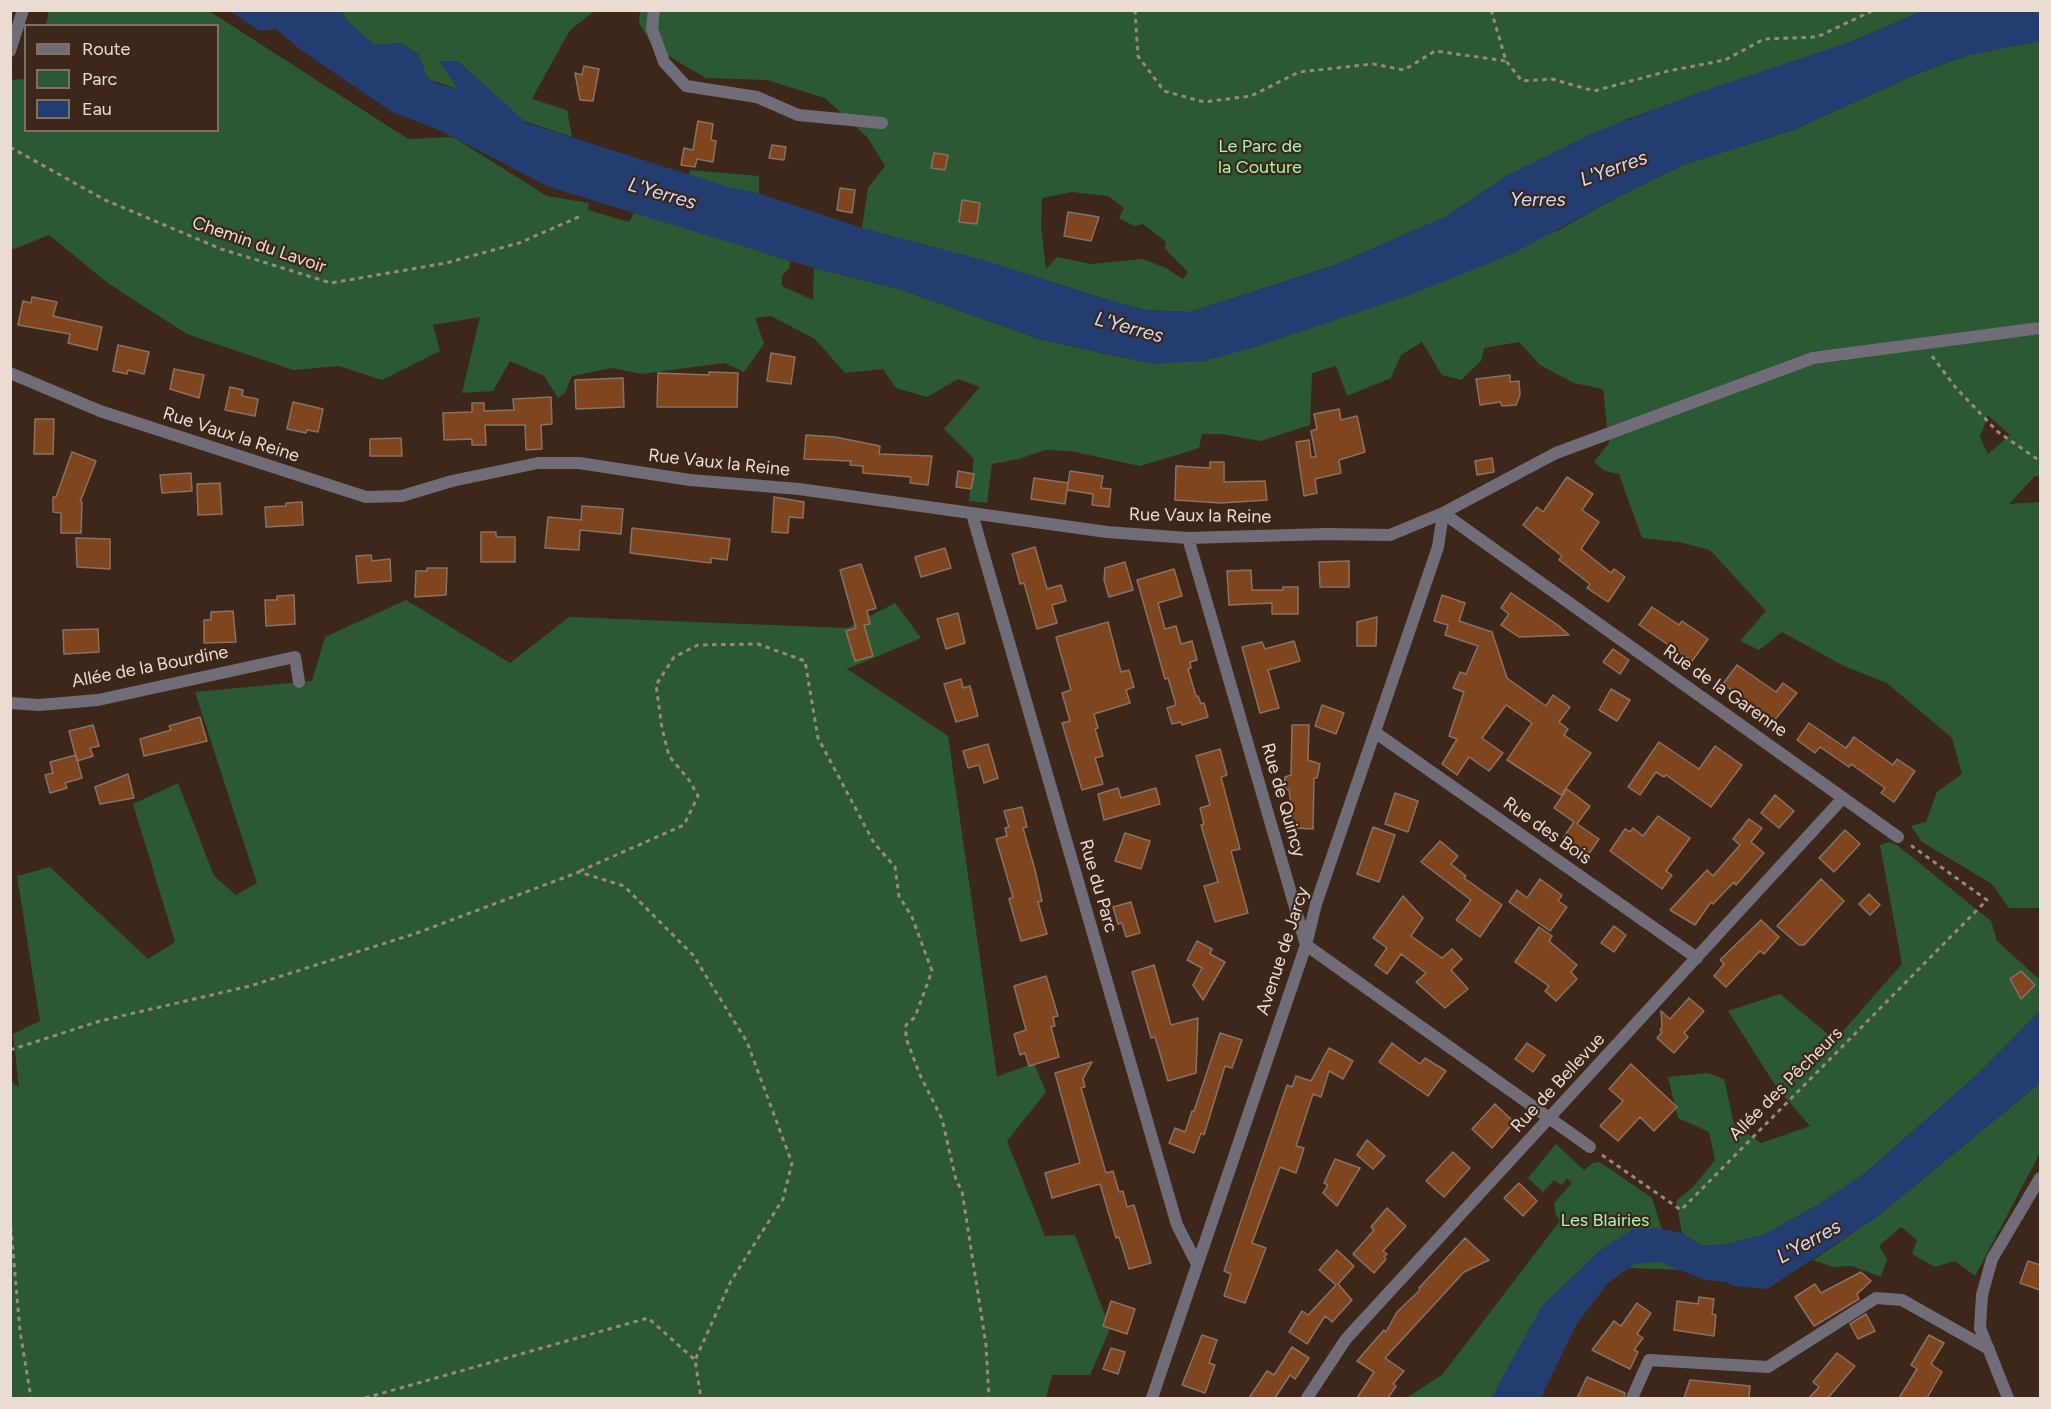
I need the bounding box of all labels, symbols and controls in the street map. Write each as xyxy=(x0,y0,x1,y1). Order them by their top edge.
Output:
legend xyxy=(24,24,219,132)
text: Route xyxy=(82,38,130,60)
text: Parc xyxy=(82,68,117,90)
text: Eau xyxy=(82,98,112,120)
park label: Le Parc de la Couture xyxy=(1218,136,1302,178)
water label: L'Yerres xyxy=(1577,146,1651,192)
water label: L'Yerres xyxy=(625,173,699,215)
water label: Yerres xyxy=(1510,188,1566,212)
street label: Chemin du Lavoir xyxy=(189,212,329,278)
water label: L'Yerres xyxy=(1092,307,1166,349)
street label: Rue Vaux la Reine xyxy=(160,403,302,467)
street label: Rue Vaux la Reine xyxy=(647,445,791,481)
street label: Rue Vaux la Reine xyxy=(1129,504,1271,528)
street label: Rue de la Garenne xyxy=(1659,640,1791,742)
street label: Allée de la Bourdine xyxy=(70,641,230,693)
street label: Rue de Quincy xyxy=(1256,740,1310,860)
street label: Rue des Bois xyxy=(1499,793,1595,869)
street label: Rue du Parc xyxy=(1074,837,1122,935)
street label: Avenue de Jarcy xyxy=(1252,884,1314,1018)
street label: Allée des Pêcheurs xyxy=(1725,1023,1847,1145)
street label: Rue de Bellevue xyxy=(1506,1029,1610,1137)
park label: Les Blairies xyxy=(1561,1210,1649,1232)
water label: L'Yerres xyxy=(1773,1214,1845,1270)

